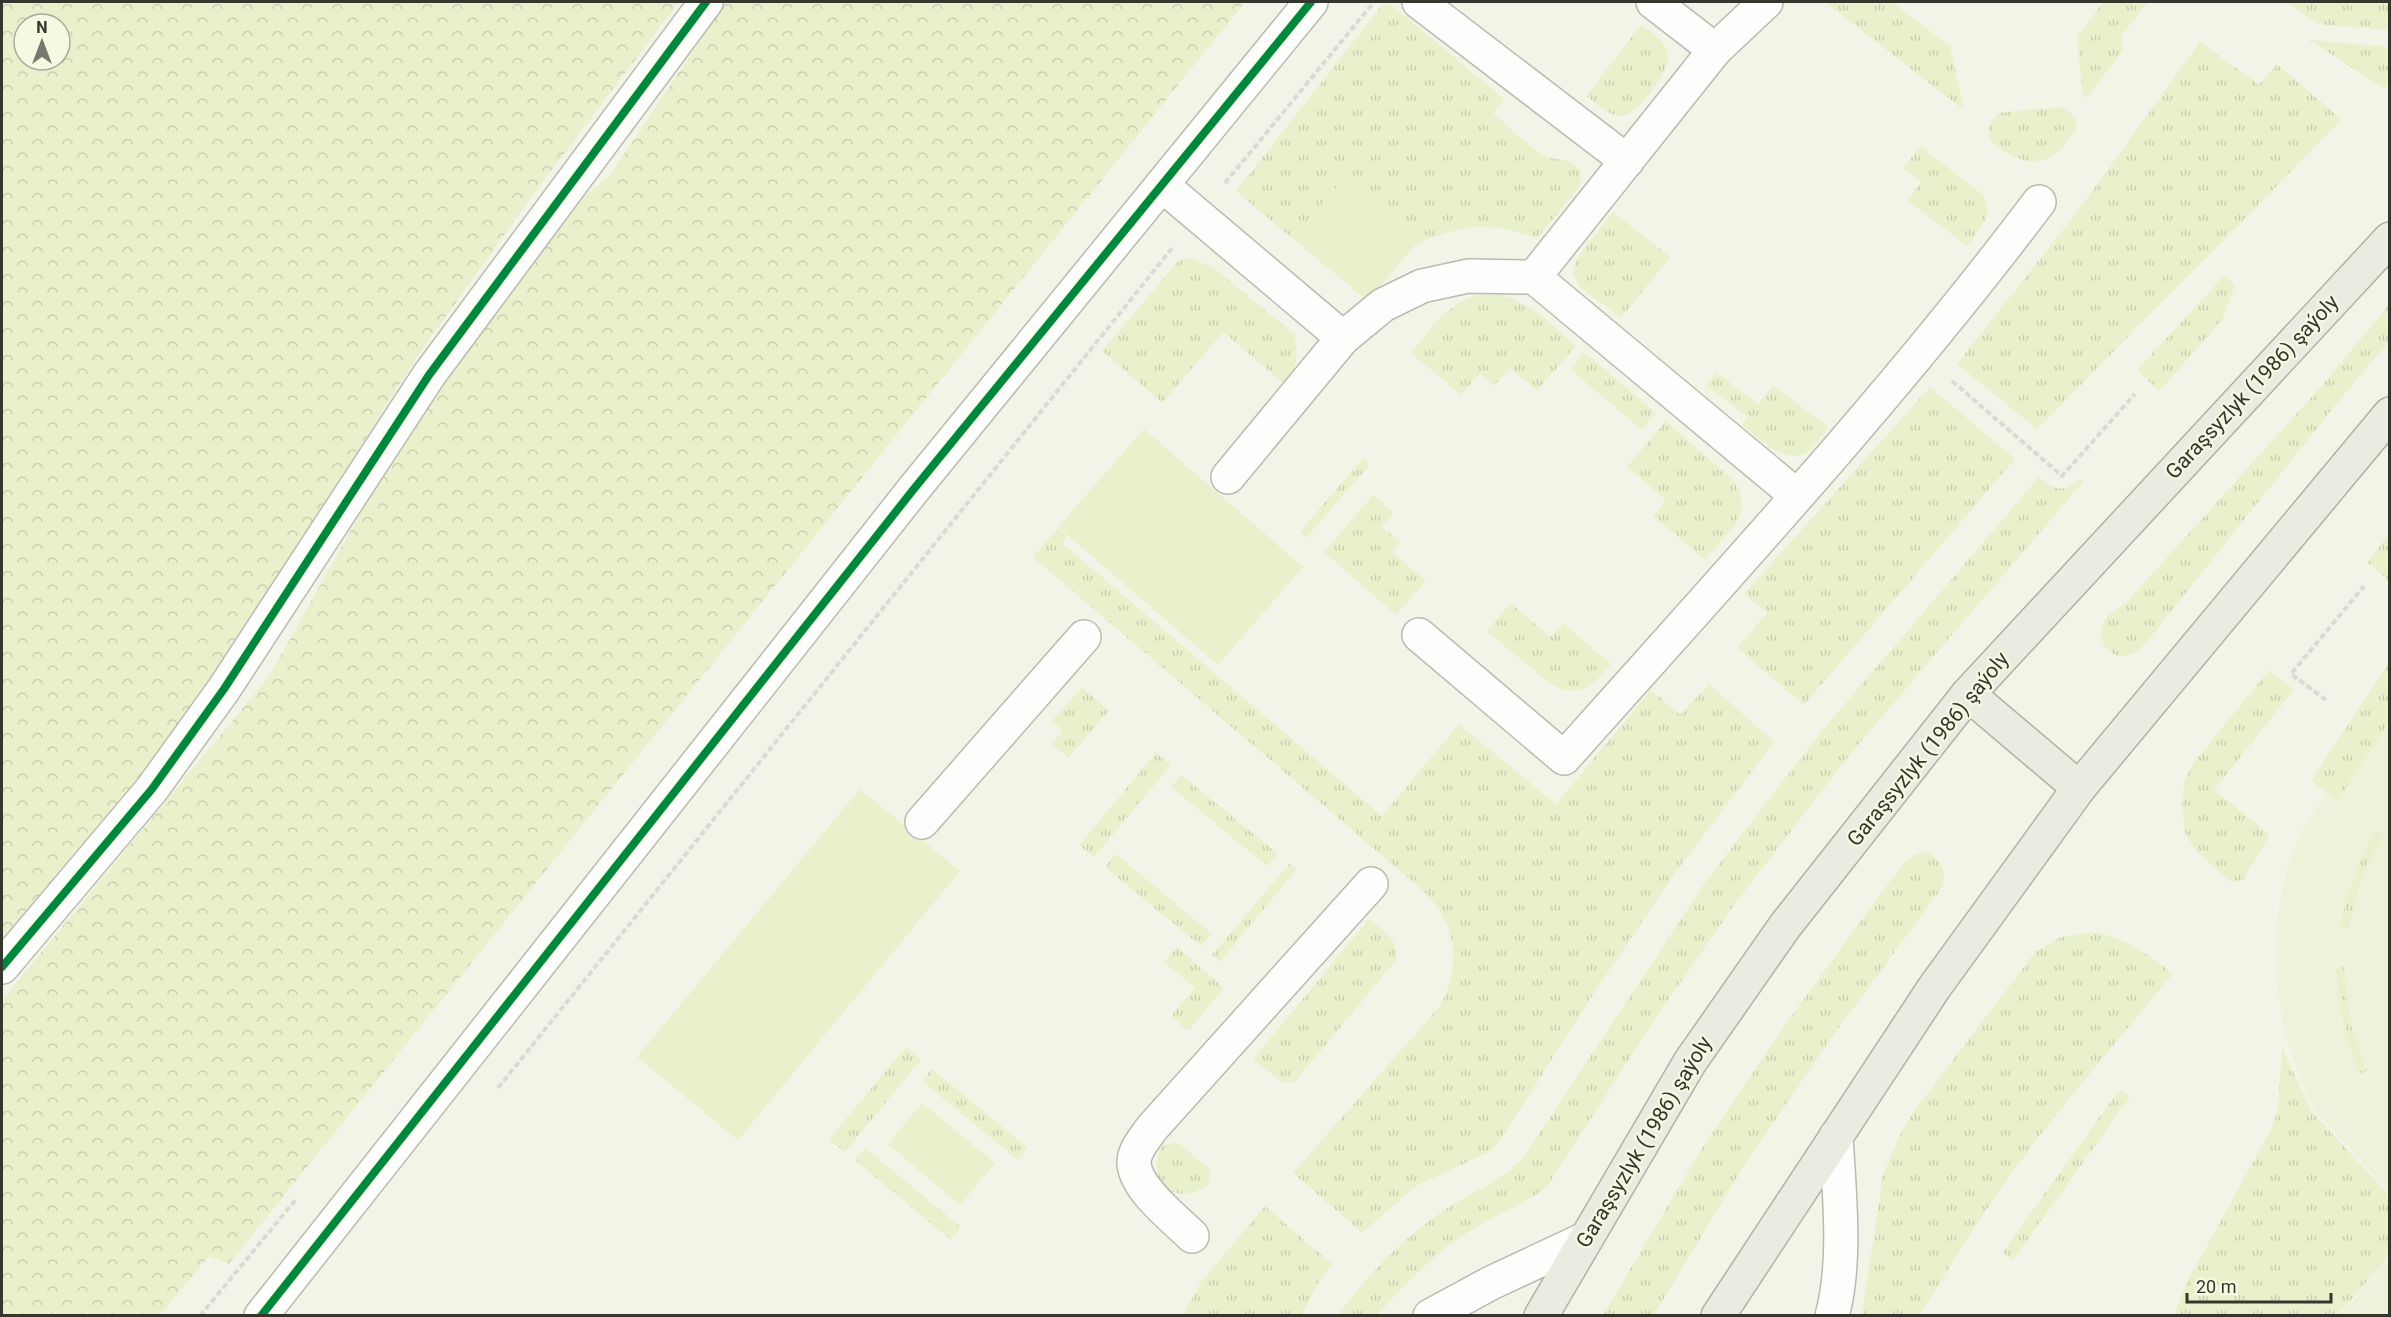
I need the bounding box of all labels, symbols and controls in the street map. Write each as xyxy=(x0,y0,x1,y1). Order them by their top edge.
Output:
north arrow xyxy=(12,12,72,72)
text: N xyxy=(36,18,48,37)
street label: Garaşsyzlyk (1986) şaýoly xyxy=(2160,290,2344,484)
street label: Garaşsyzlyk (1986) şaýoly xyxy=(1842,647,2014,851)
street label: Garaşsyzlyk (1986) şaýoly xyxy=(1571,1032,1717,1252)
scale bar xyxy=(2187,1266,2331,1304)
text: 20 m xyxy=(2196,1276,2236,1297)

